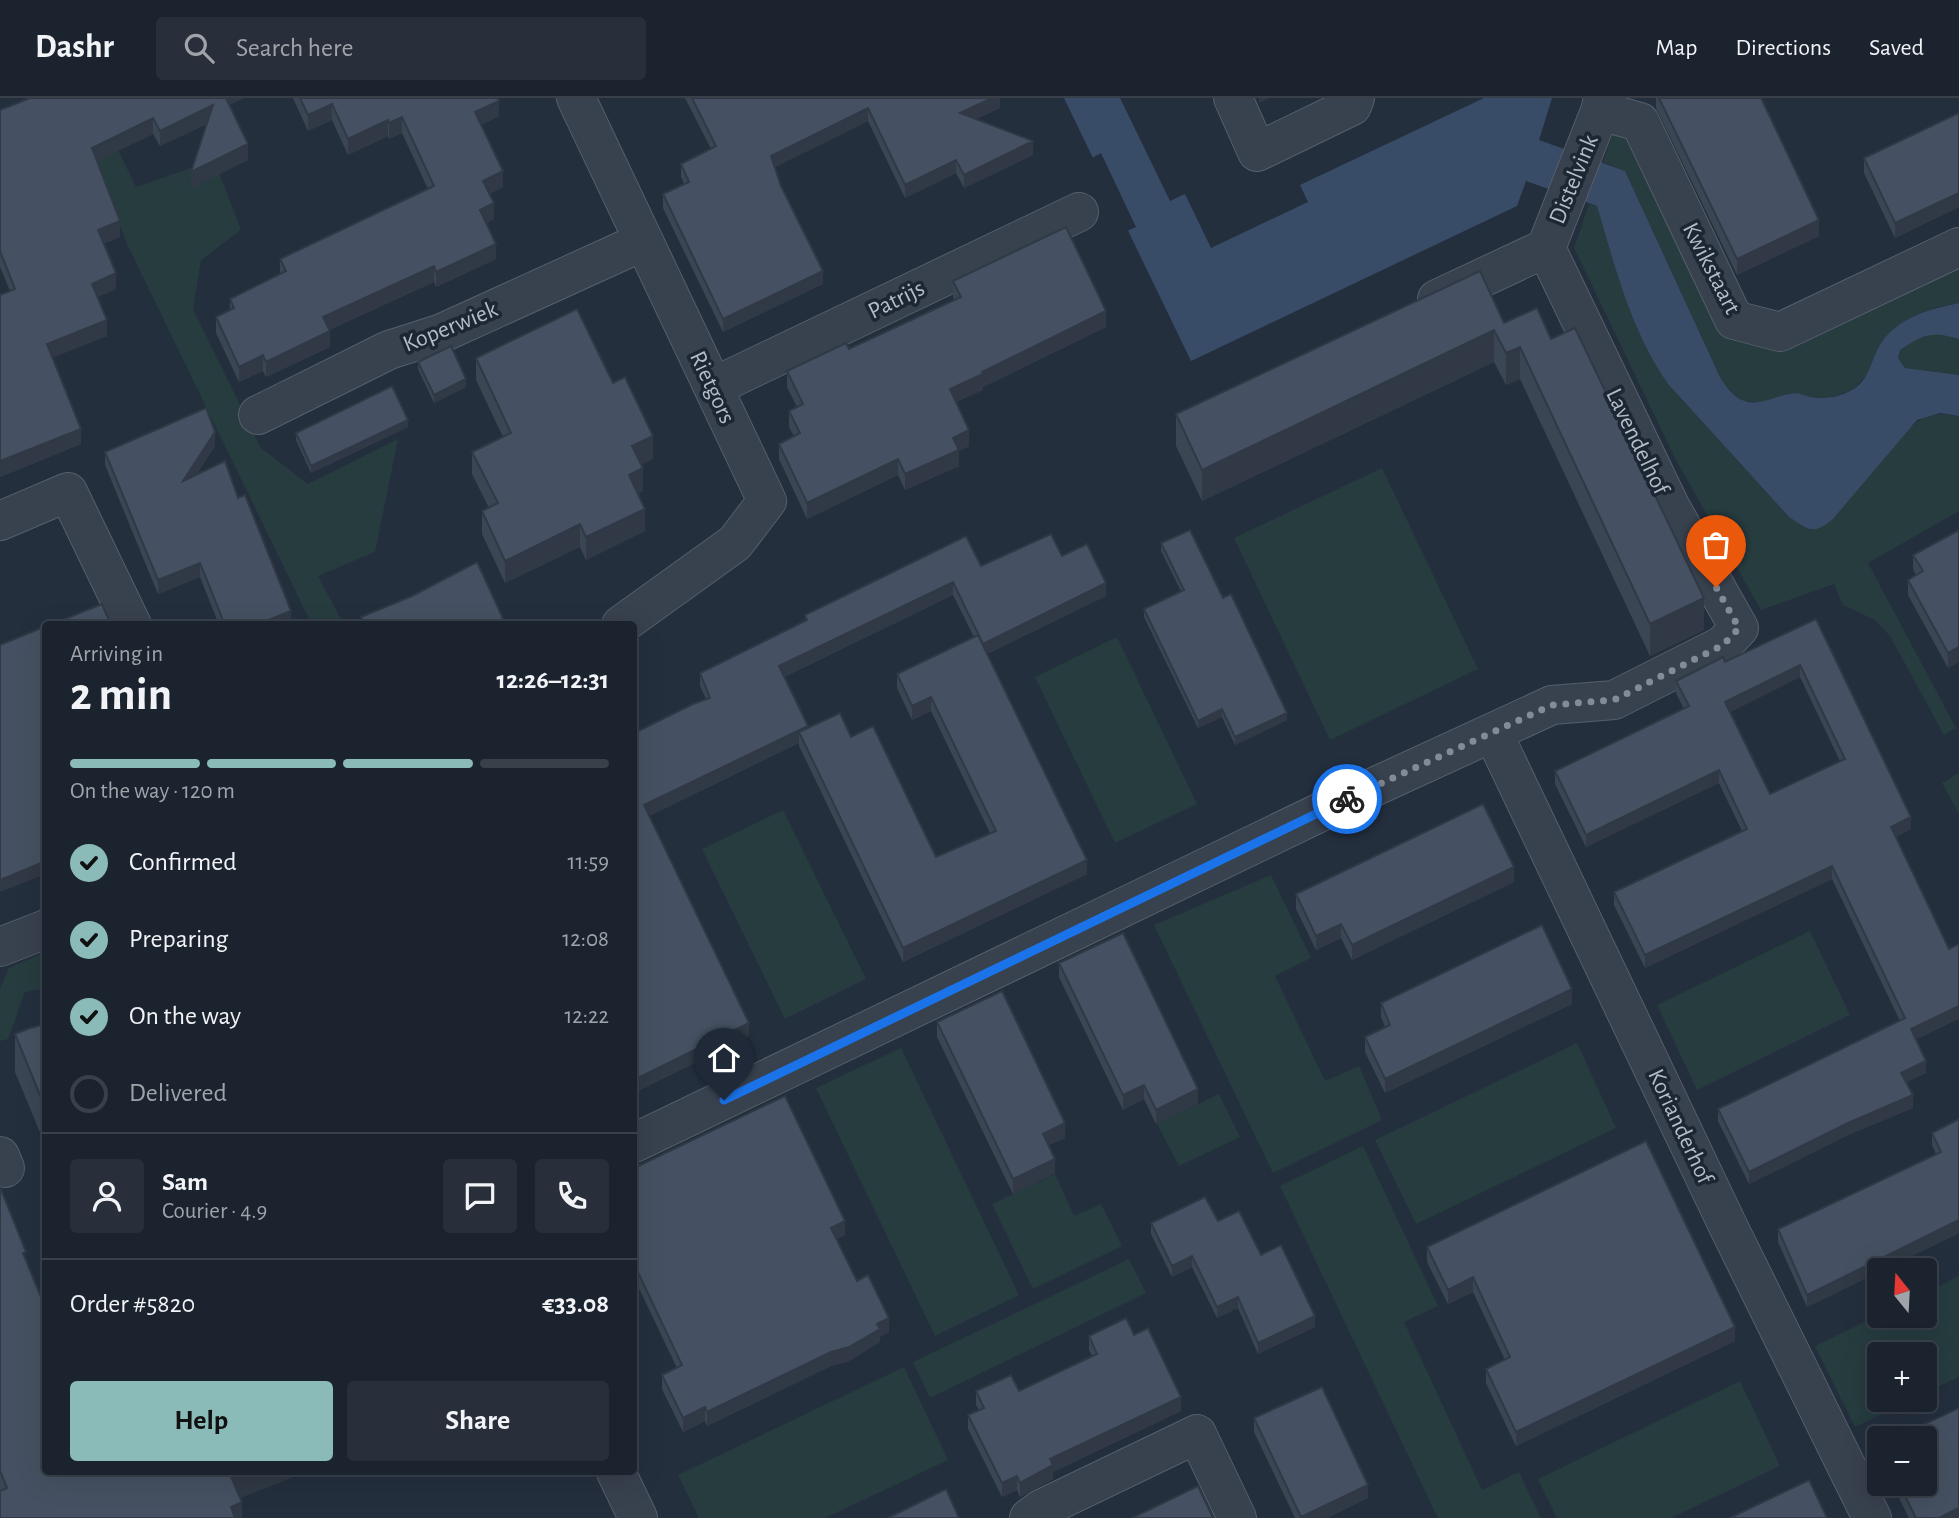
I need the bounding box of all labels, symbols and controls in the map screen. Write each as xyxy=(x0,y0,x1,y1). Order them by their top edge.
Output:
search box xyxy=(156,17,646,80)
icon: search xyxy=(180,29,218,67)
text: Dashr xyxy=(35,31,114,64)
text: Search here xyxy=(236,35,353,61)
text: Map xyxy=(1655,36,1697,60)
text: Directions xyxy=(1735,36,1831,60)
text: Saved xyxy=(1869,36,1924,60)
street label: Distelvink xyxy=(1545,131,1603,227)
street label: Kwikstaart xyxy=(1678,219,1744,318)
street label: Patrijs xyxy=(864,276,928,324)
street label: Koperwiek xyxy=(400,297,501,357)
street label: Rietgors xyxy=(685,347,739,427)
street label: Lavendelhof xyxy=(1601,385,1674,500)
pin xyxy=(1686,515,1746,587)
icon: bag xyxy=(1697,526,1735,564)
text: Arriving in xyxy=(70,643,163,666)
text: 12:26–12:31 xyxy=(497,667,609,693)
text: 2 min xyxy=(70,672,172,718)
courier xyxy=(1312,764,1382,834)
text: On the way · 120 m xyxy=(70,780,235,803)
icon: bike xyxy=(1328,780,1366,818)
icon: check xyxy=(70,844,108,882)
text: Confirmed xyxy=(129,849,237,875)
text: 11:59 xyxy=(567,851,609,874)
icon: check xyxy=(70,921,108,959)
text: Preparing xyxy=(129,926,228,952)
text: 12:08 xyxy=(562,928,609,951)
icon: check xyxy=(70,998,108,1036)
text: On the way xyxy=(129,1003,241,1029)
text: 12:22 xyxy=(564,1005,609,1028)
pin xyxy=(694,1028,754,1100)
icon: home xyxy=(705,1039,743,1077)
street label: Korianderhof xyxy=(1643,1065,1718,1189)
text: Delivered xyxy=(129,1080,227,1106)
button: person xyxy=(70,1159,144,1233)
button: chat xyxy=(443,1159,517,1233)
button: phone xyxy=(535,1159,609,1233)
text: Sam xyxy=(162,1169,208,1195)
text: Courier · 4.9 xyxy=(162,1200,267,1223)
north arrow xyxy=(1867,1258,1937,1328)
map controls xyxy=(1867,1258,1937,1496)
text: Order #5820 xyxy=(70,1291,195,1317)
text: €33.08 xyxy=(542,1291,609,1317)
button: + xyxy=(1867,1342,1937,1412)
button: Help xyxy=(70,1381,333,1461)
button: Share xyxy=(347,1381,609,1461)
button: − xyxy=(1867,1426,1937,1496)

